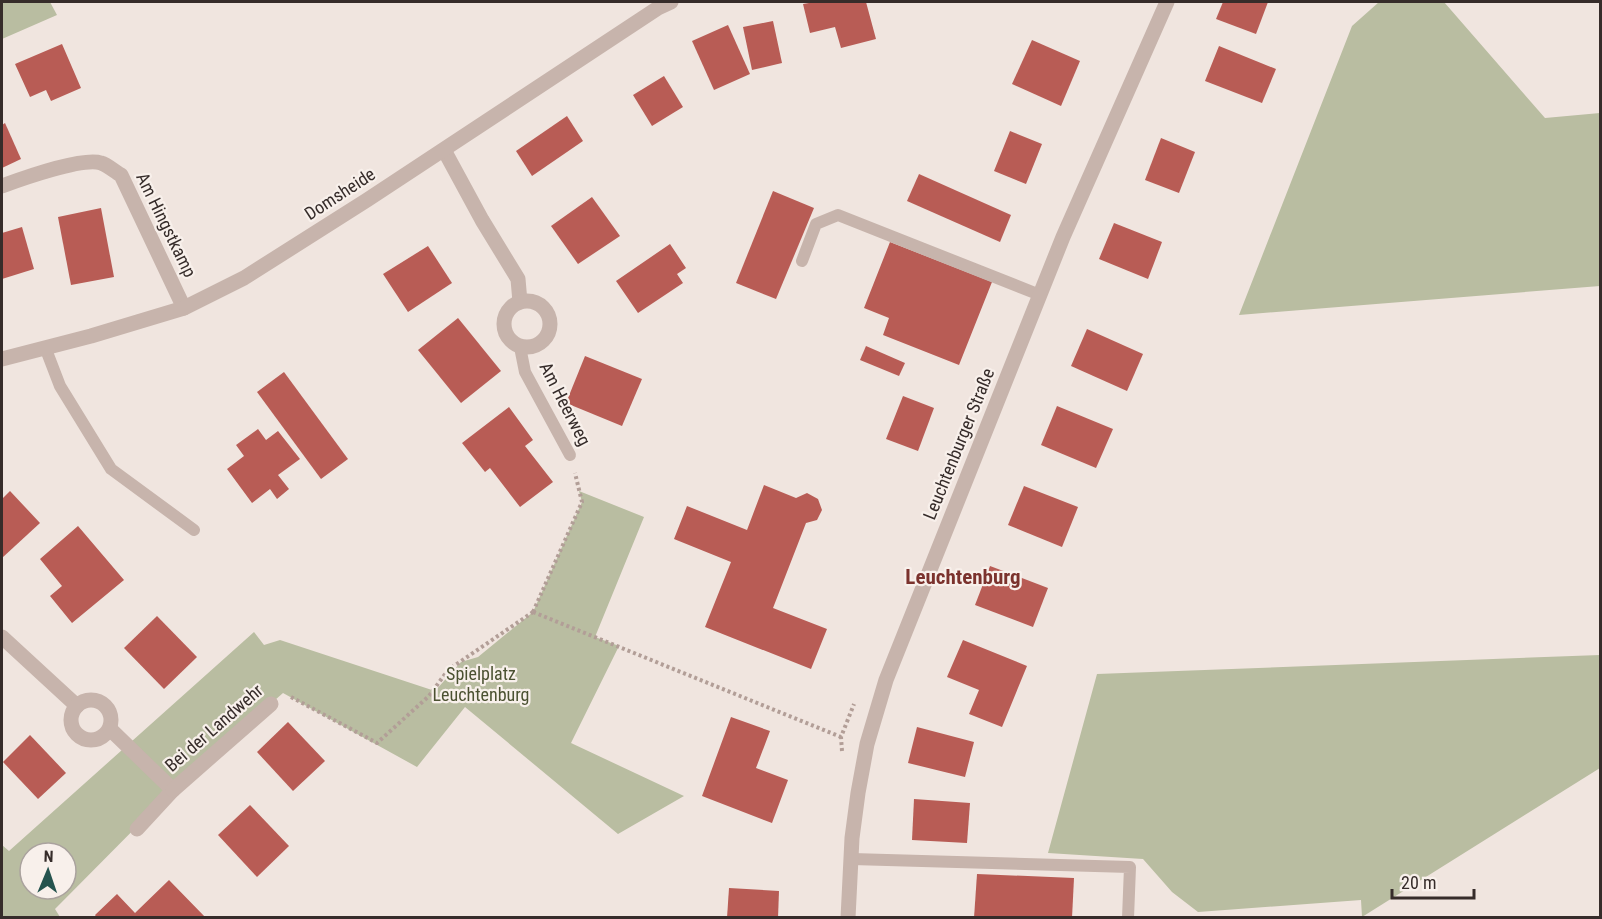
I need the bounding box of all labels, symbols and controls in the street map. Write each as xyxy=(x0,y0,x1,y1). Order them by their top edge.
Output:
street label: Domsheide xyxy=(301,163,379,224)
street label: Am Hingstkamp xyxy=(132,169,201,281)
street label: Am Heerweg xyxy=(535,359,595,449)
street label: Leuchtenburger Straße xyxy=(919,365,998,523)
district label: Leuchtenburg xyxy=(905,565,1021,589)
park label: Spielplatz Leuchtenburg xyxy=(433,663,529,705)
street label: Bei der Landwehr xyxy=(160,679,267,776)
north arrow xyxy=(18,841,78,901)
text: N xyxy=(43,847,54,866)
scale bar xyxy=(1392,862,1474,900)
text: 20 m xyxy=(1401,872,1436,893)

